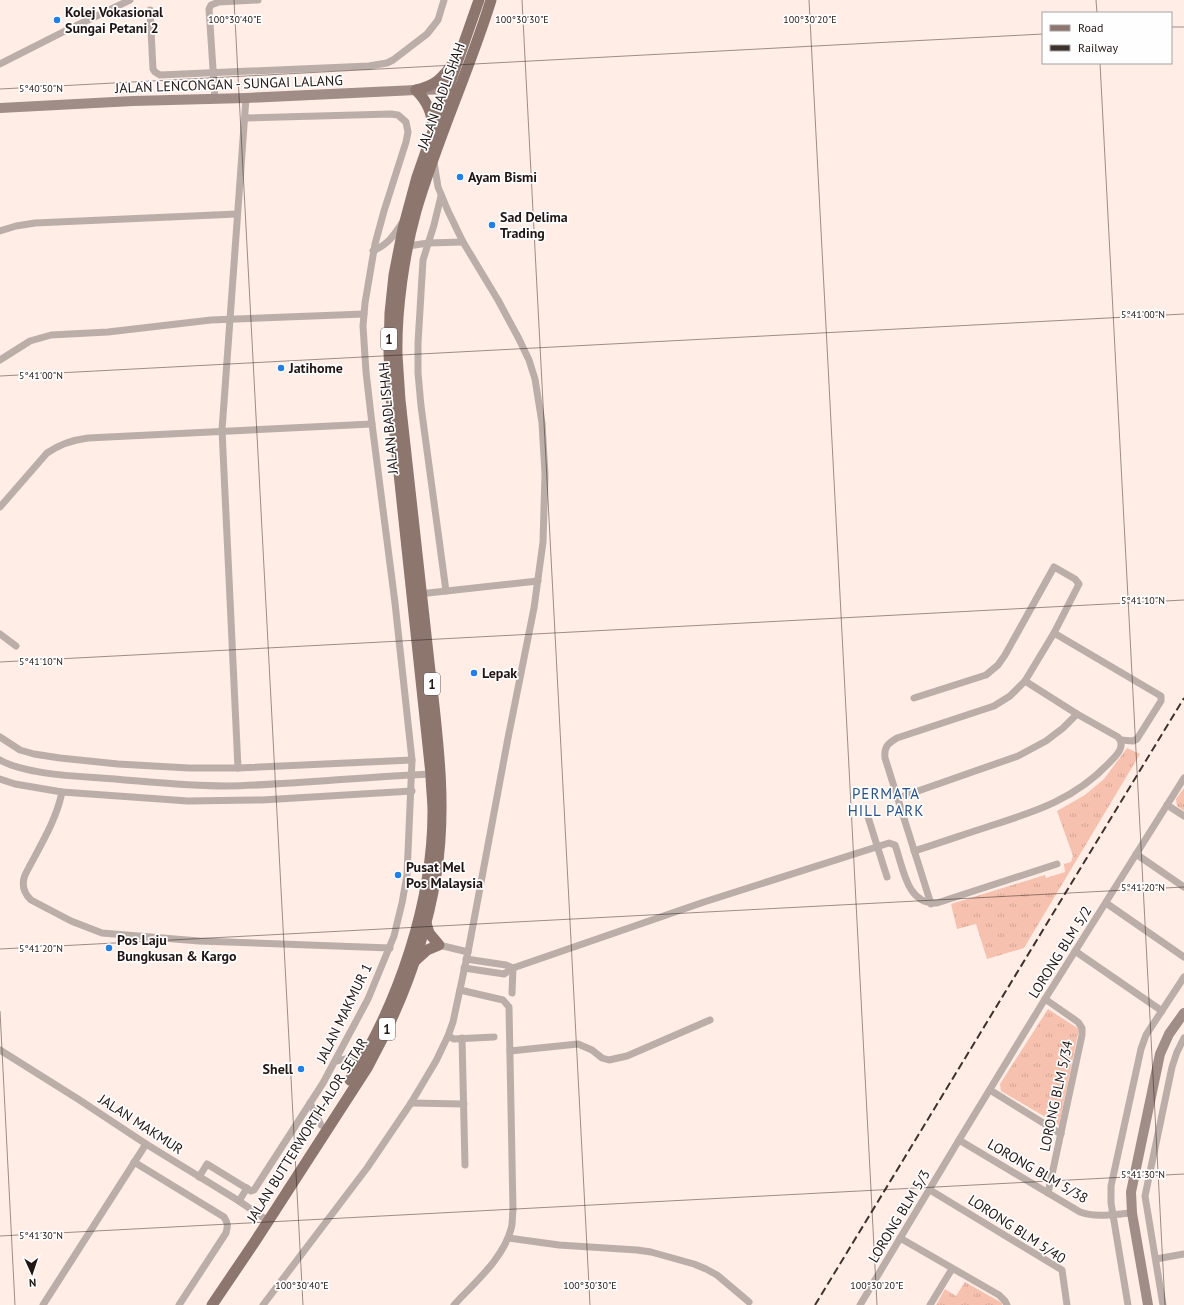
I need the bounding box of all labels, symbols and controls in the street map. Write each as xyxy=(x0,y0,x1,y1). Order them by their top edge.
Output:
place label: Kolej Vokasional Sungai Petani 2 xyxy=(65,3,164,37)
legend xyxy=(1042,12,1172,64)
text: 100°30'40"E xyxy=(208,13,262,26)
text: 100°30'30"E xyxy=(495,13,549,26)
text: 100°30'20"E xyxy=(783,13,837,26)
marker: Kolej Vokasional Sungai Petani 2 xyxy=(52,15,62,25)
text: Road xyxy=(1078,20,1103,35)
street label: JALAN BADLISHAH xyxy=(413,40,469,153)
text: Railway xyxy=(1078,40,1118,55)
street label: JALAN LENCONGAN - SUNGAI LALANG xyxy=(114,71,343,97)
text: 5°40'50"N xyxy=(19,82,63,95)
place label: Ayam Bismi xyxy=(468,168,537,186)
marker: Ayam Bismi xyxy=(455,172,465,182)
place label: Sad Delima Trading xyxy=(500,208,568,242)
marker: Sad Delima Trading xyxy=(487,220,497,230)
text: 5°41'00"N xyxy=(1121,308,1165,321)
road number: 1 xyxy=(381,328,397,350)
place label: Jatihome xyxy=(288,359,343,377)
street label: JALAN BADLISHAH xyxy=(374,361,402,476)
marker: Jatihome xyxy=(276,363,286,373)
text: 5°41'00"N xyxy=(19,369,63,382)
text: 5°41'10"N xyxy=(1121,594,1165,607)
text: 5°41'10"N xyxy=(19,655,63,668)
place label: Lepak xyxy=(482,664,517,682)
marker: Lepak xyxy=(469,668,479,678)
road number: 1 xyxy=(424,673,440,695)
district label: PERMATA HILL PARK xyxy=(848,784,924,820)
place label: Pusat Mel Pos Malaysia xyxy=(406,858,483,892)
marker: Pusat Mel Pos Malaysia xyxy=(393,870,403,880)
text: 5°41'20"N xyxy=(1121,881,1165,894)
street label: LORONG BLM 5/2 xyxy=(1024,903,1096,1001)
place label: Pos Laju Bungkusan & Kargo xyxy=(117,931,237,965)
text: 5°41'20"N xyxy=(19,942,63,955)
marker: Pos Laju Bungkusan & Kargo xyxy=(104,943,114,953)
street label: JALAN MAKMUR 1 xyxy=(312,960,376,1067)
road number: 1 xyxy=(379,1018,395,1040)
street label: JALAN BUTTERWORTH-ALOR SETAR xyxy=(242,1034,371,1227)
street label: LORONG BLM 5/34 xyxy=(1035,1039,1077,1153)
place label: Shell xyxy=(263,1060,294,1078)
marker: Shell xyxy=(296,1064,306,1074)
street label: JALAN MAKMUR xyxy=(94,1089,187,1158)
street label: LORONG BLM 5/38 xyxy=(985,1135,1091,1207)
street label: LORONG BLM 5/3 xyxy=(864,1166,934,1266)
text: 5°41'30"N xyxy=(1121,1168,1165,1181)
street label: LORONG BLM 5/40 xyxy=(965,1191,1070,1268)
text: 5°41'30"N xyxy=(19,1229,63,1242)
north arrow xyxy=(12,1253,52,1293)
text: N xyxy=(29,1276,37,1290)
text: 100°30'40"E xyxy=(275,1279,329,1292)
text: 100°30'30"E xyxy=(563,1279,617,1292)
text: 100°30'20"E xyxy=(850,1279,904,1292)

